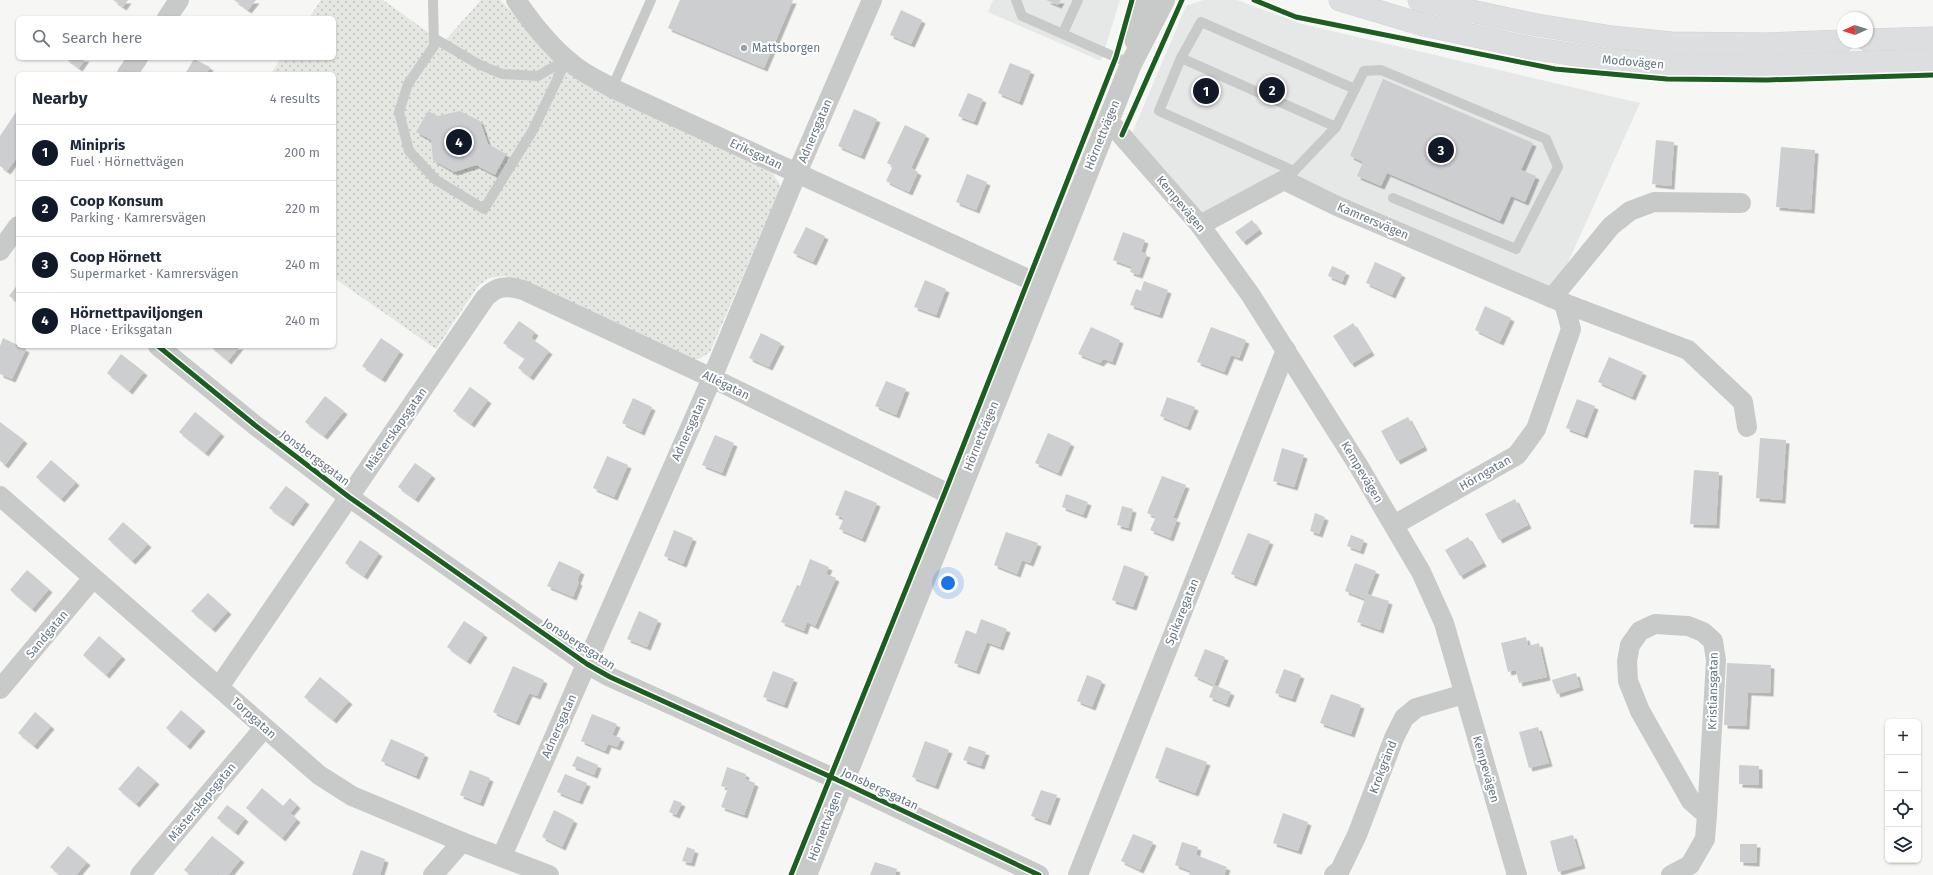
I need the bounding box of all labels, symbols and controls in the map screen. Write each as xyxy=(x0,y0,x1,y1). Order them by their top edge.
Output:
north arrow xyxy=(1837,12,1873,48)
search box xyxy=(16,16,336,60)
icon: search xyxy=(30,27,52,49)
text: Search here xyxy=(62,29,142,47)
place label: Mattsborgen xyxy=(752,41,820,55)
marker: Mattsborgen xyxy=(739,43,749,53)
street label: Modovägen xyxy=(1601,52,1665,72)
pin: 2 xyxy=(1259,75,1285,105)
pin: 1 xyxy=(1193,76,1219,106)
text: Nearby xyxy=(32,88,87,109)
text: 4 results xyxy=(270,91,320,106)
street label: Adnersgatan xyxy=(795,97,835,165)
street label: Hörnettvägen xyxy=(1082,98,1122,172)
pin: 4 xyxy=(446,127,472,157)
pin: 3 xyxy=(1428,135,1454,165)
text: Minipris xyxy=(70,136,125,154)
street label: Eriksgatan xyxy=(728,136,784,172)
text: 1 xyxy=(42,145,48,160)
text: 200 m xyxy=(284,145,320,160)
text: Fuel · Hörnettvägen xyxy=(70,154,184,169)
street label: Kempevägen xyxy=(1153,173,1209,235)
text: Coop Konsum xyxy=(70,192,164,210)
street label: Kamrersvägen xyxy=(1335,200,1411,242)
text: 2 xyxy=(42,201,48,216)
text: 220 m xyxy=(285,201,320,216)
text: Parking · Kamrersvägen xyxy=(70,210,206,225)
text: Coop Hörnett xyxy=(70,248,162,266)
text: 3 xyxy=(42,257,48,272)
text: 240 m xyxy=(285,257,320,272)
text: Supermarket · Kamrersvägen xyxy=(70,266,239,281)
text: Hörnettpaviljongen xyxy=(70,304,203,322)
text: 4 xyxy=(41,313,49,328)
text: 240 m xyxy=(285,313,320,328)
text: Place · Eriksgatan xyxy=(70,322,172,337)
street label: Allégatan xyxy=(700,368,752,402)
street label: Mästerskapsgatan xyxy=(362,385,430,473)
street label: Adnersgatan xyxy=(669,395,709,463)
street label: Hörnettvägen xyxy=(961,399,1001,473)
street label: Jonsbergsgatan xyxy=(277,427,353,489)
street label: Kempevägen xyxy=(1338,439,1386,505)
street label: Hörngatan xyxy=(1457,453,1513,493)
your location xyxy=(938,573,958,593)
street label: Spikaregatan xyxy=(1162,577,1202,647)
street label: Sandgatan xyxy=(23,607,71,661)
street label: Jonsbergsgatan xyxy=(540,615,618,673)
street label: Kristiansgatan xyxy=(1705,652,1721,730)
street label: Adnersgatan xyxy=(539,692,579,760)
street label: Torpgatan xyxy=(229,695,279,741)
map controls xyxy=(1885,719,1921,863)
button: + xyxy=(1885,719,1921,755)
street label: Kempevägen xyxy=(1470,734,1502,804)
street label: Krokgränd xyxy=(1367,739,1399,795)
button: − xyxy=(1885,755,1921,791)
street label: Mästerskapsgatan xyxy=(165,760,239,844)
street label: Jonsbergsgatan xyxy=(839,765,921,813)
street label: Hörnettvägen xyxy=(805,789,845,863)
button: locate xyxy=(1885,791,1921,827)
button: layers xyxy=(1885,827,1921,863)

